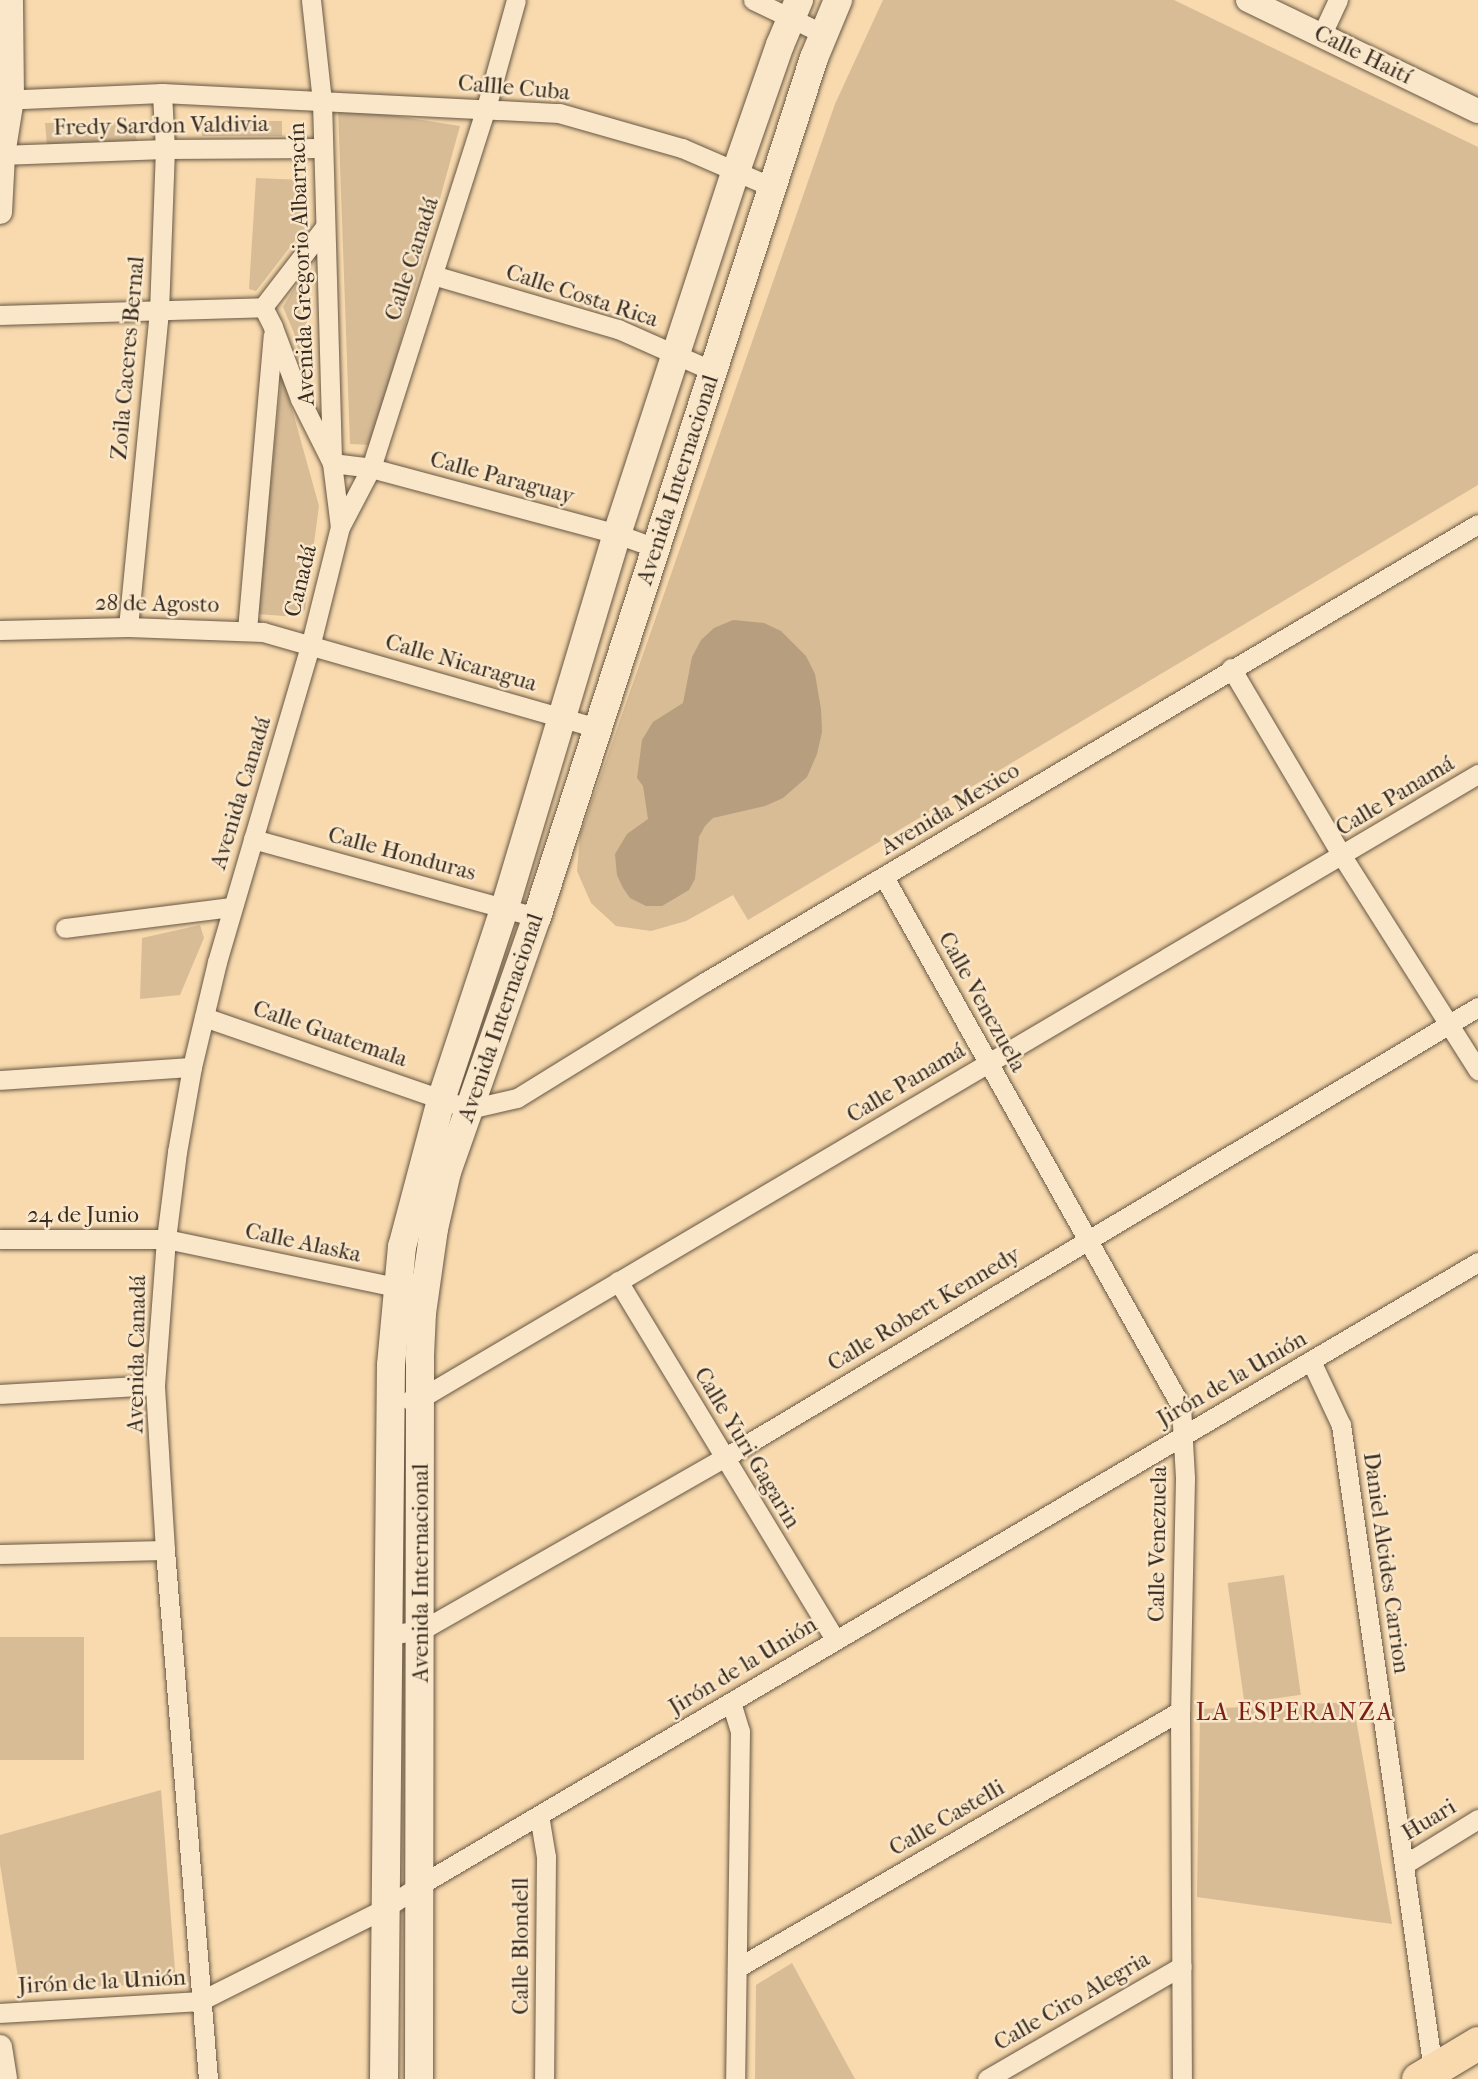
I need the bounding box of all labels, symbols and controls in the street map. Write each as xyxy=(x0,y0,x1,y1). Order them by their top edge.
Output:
street label: Calle Haití xyxy=(1310,19,1416,91)
street label: Callle Cuba xyxy=(457,69,571,107)
street label: Fredy Sardon Valdivia xyxy=(53,110,269,142)
street label: Avenida Gregorio Albarracín xyxy=(283,122,321,406)
street label: Calle Canadá xyxy=(379,194,445,324)
street label: Zoila Caceres Bernal xyxy=(105,255,151,461)
street label: Calle Costa Rica xyxy=(502,258,662,334)
street label: Avenida Internacional xyxy=(631,372,725,588)
street label: Calle Paraguay xyxy=(427,446,577,510)
street label: Canadá xyxy=(279,542,323,620)
street label: 28 de Agosto xyxy=(95,589,219,619)
street label: Calle Nicaragua xyxy=(382,628,540,698)
street label: Avenida Canadá xyxy=(205,713,277,873)
street label: Calle Panamá xyxy=(1331,750,1459,842)
street label: Avenida Mexico xyxy=(875,757,1025,861)
street label: Calle Honduras xyxy=(325,821,479,887)
street label: Avenida Internacional xyxy=(452,910,550,1126)
street label: Calle Venezuela xyxy=(932,927,1032,1077)
street label: Calle Guatemala xyxy=(249,995,411,1073)
street label: Calle Panamá xyxy=(842,1037,970,1129)
street label: 24 de Junio xyxy=(27,1201,139,1229)
street label: Calle Alaska xyxy=(243,1217,363,1269)
street label: Calle Robert Kennedy xyxy=(823,1241,1025,1377)
street label: Avenida Canadá xyxy=(122,1275,152,1433)
street label: Jirón de la Unión xyxy=(1152,1325,1312,1433)
street label: Calle Yuri Gagarin xyxy=(688,1362,806,1534)
street label: Daniel Alcides Carrion xyxy=(1357,1451,1415,1675)
street label: Avenida Internacional xyxy=(407,1463,435,1683)
street label: Calle Venezuela xyxy=(1143,1466,1173,1622)
street label: Jirón de la Unión xyxy=(664,1611,822,1721)
district label: LA ESPERANZA xyxy=(1197,1699,1393,1727)
street label: Calle Castelli xyxy=(884,1774,1010,1862)
street label: Huari xyxy=(1397,1793,1461,1847)
street label: Calle Blondell xyxy=(507,1877,535,2015)
street label: Calle Ciro Alegria xyxy=(989,1945,1155,2057)
street label: Jirón de la Unión xyxy=(17,1964,187,2000)

